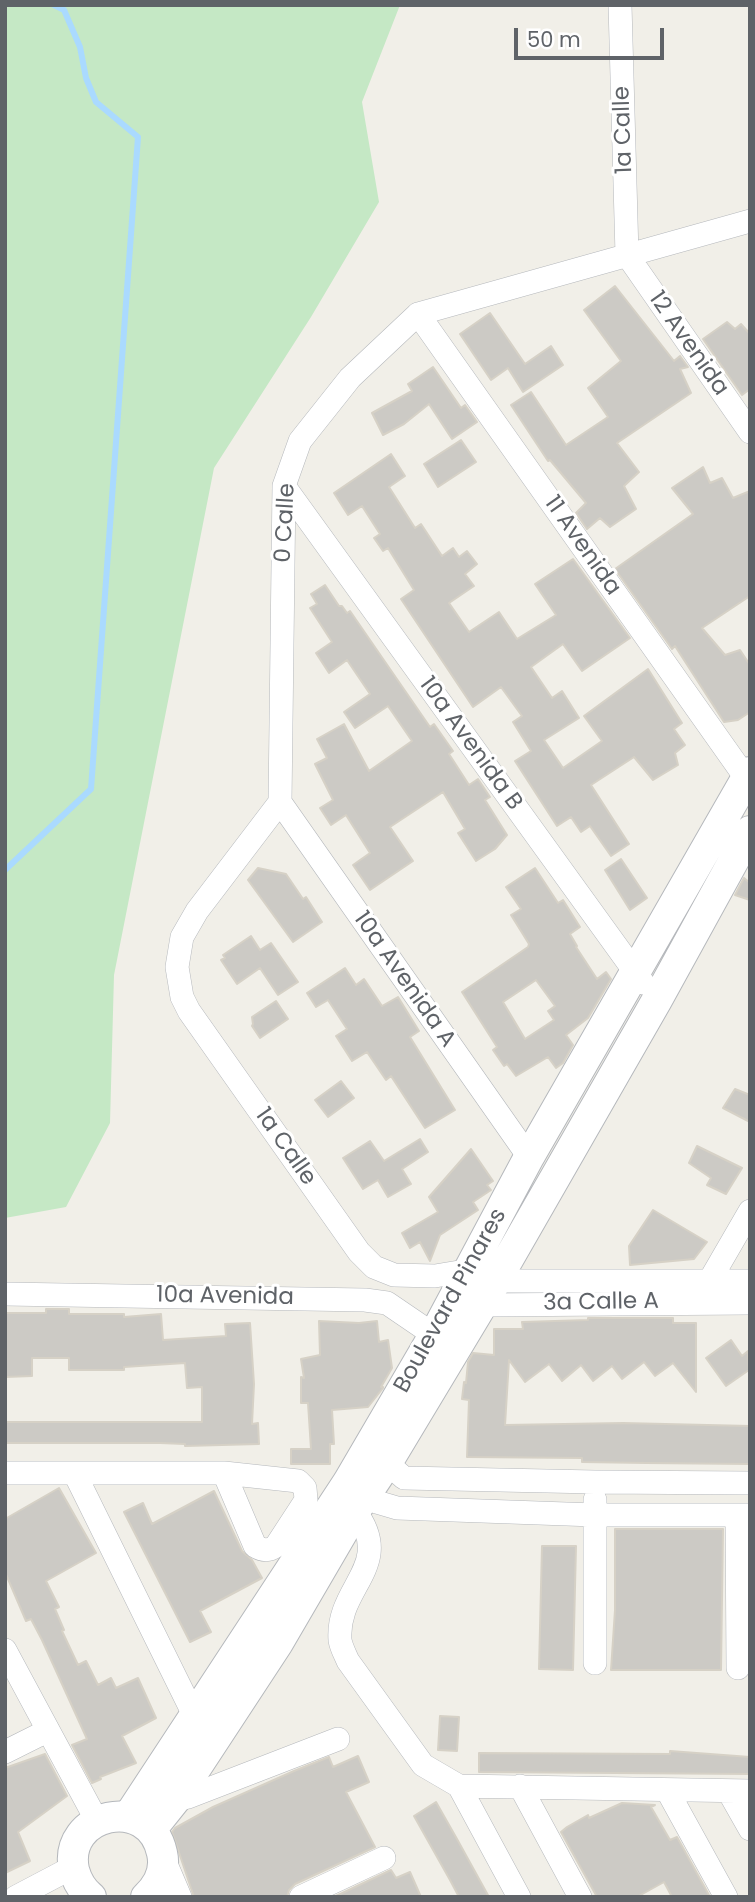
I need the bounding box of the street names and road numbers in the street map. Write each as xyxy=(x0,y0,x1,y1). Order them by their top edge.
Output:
street label: 1a Calle xyxy=(609,86,639,174)
street label: 12 Avenida xyxy=(642,287,734,401)
street label: 0 Calle xyxy=(270,483,302,563)
street label: 11 Avenida xyxy=(538,491,626,601)
street label: 10a Avenida B xyxy=(412,672,528,816)
street label: 10a Avenida A xyxy=(347,907,461,1053)
street label: 1a Calle xyxy=(248,1103,322,1191)
street label: Boulevard Pinares xyxy=(389,1204,513,1398)
street label: 10a Avenida xyxy=(156,1282,294,1312)
street label: 3a Calle A xyxy=(543,1288,659,1318)

